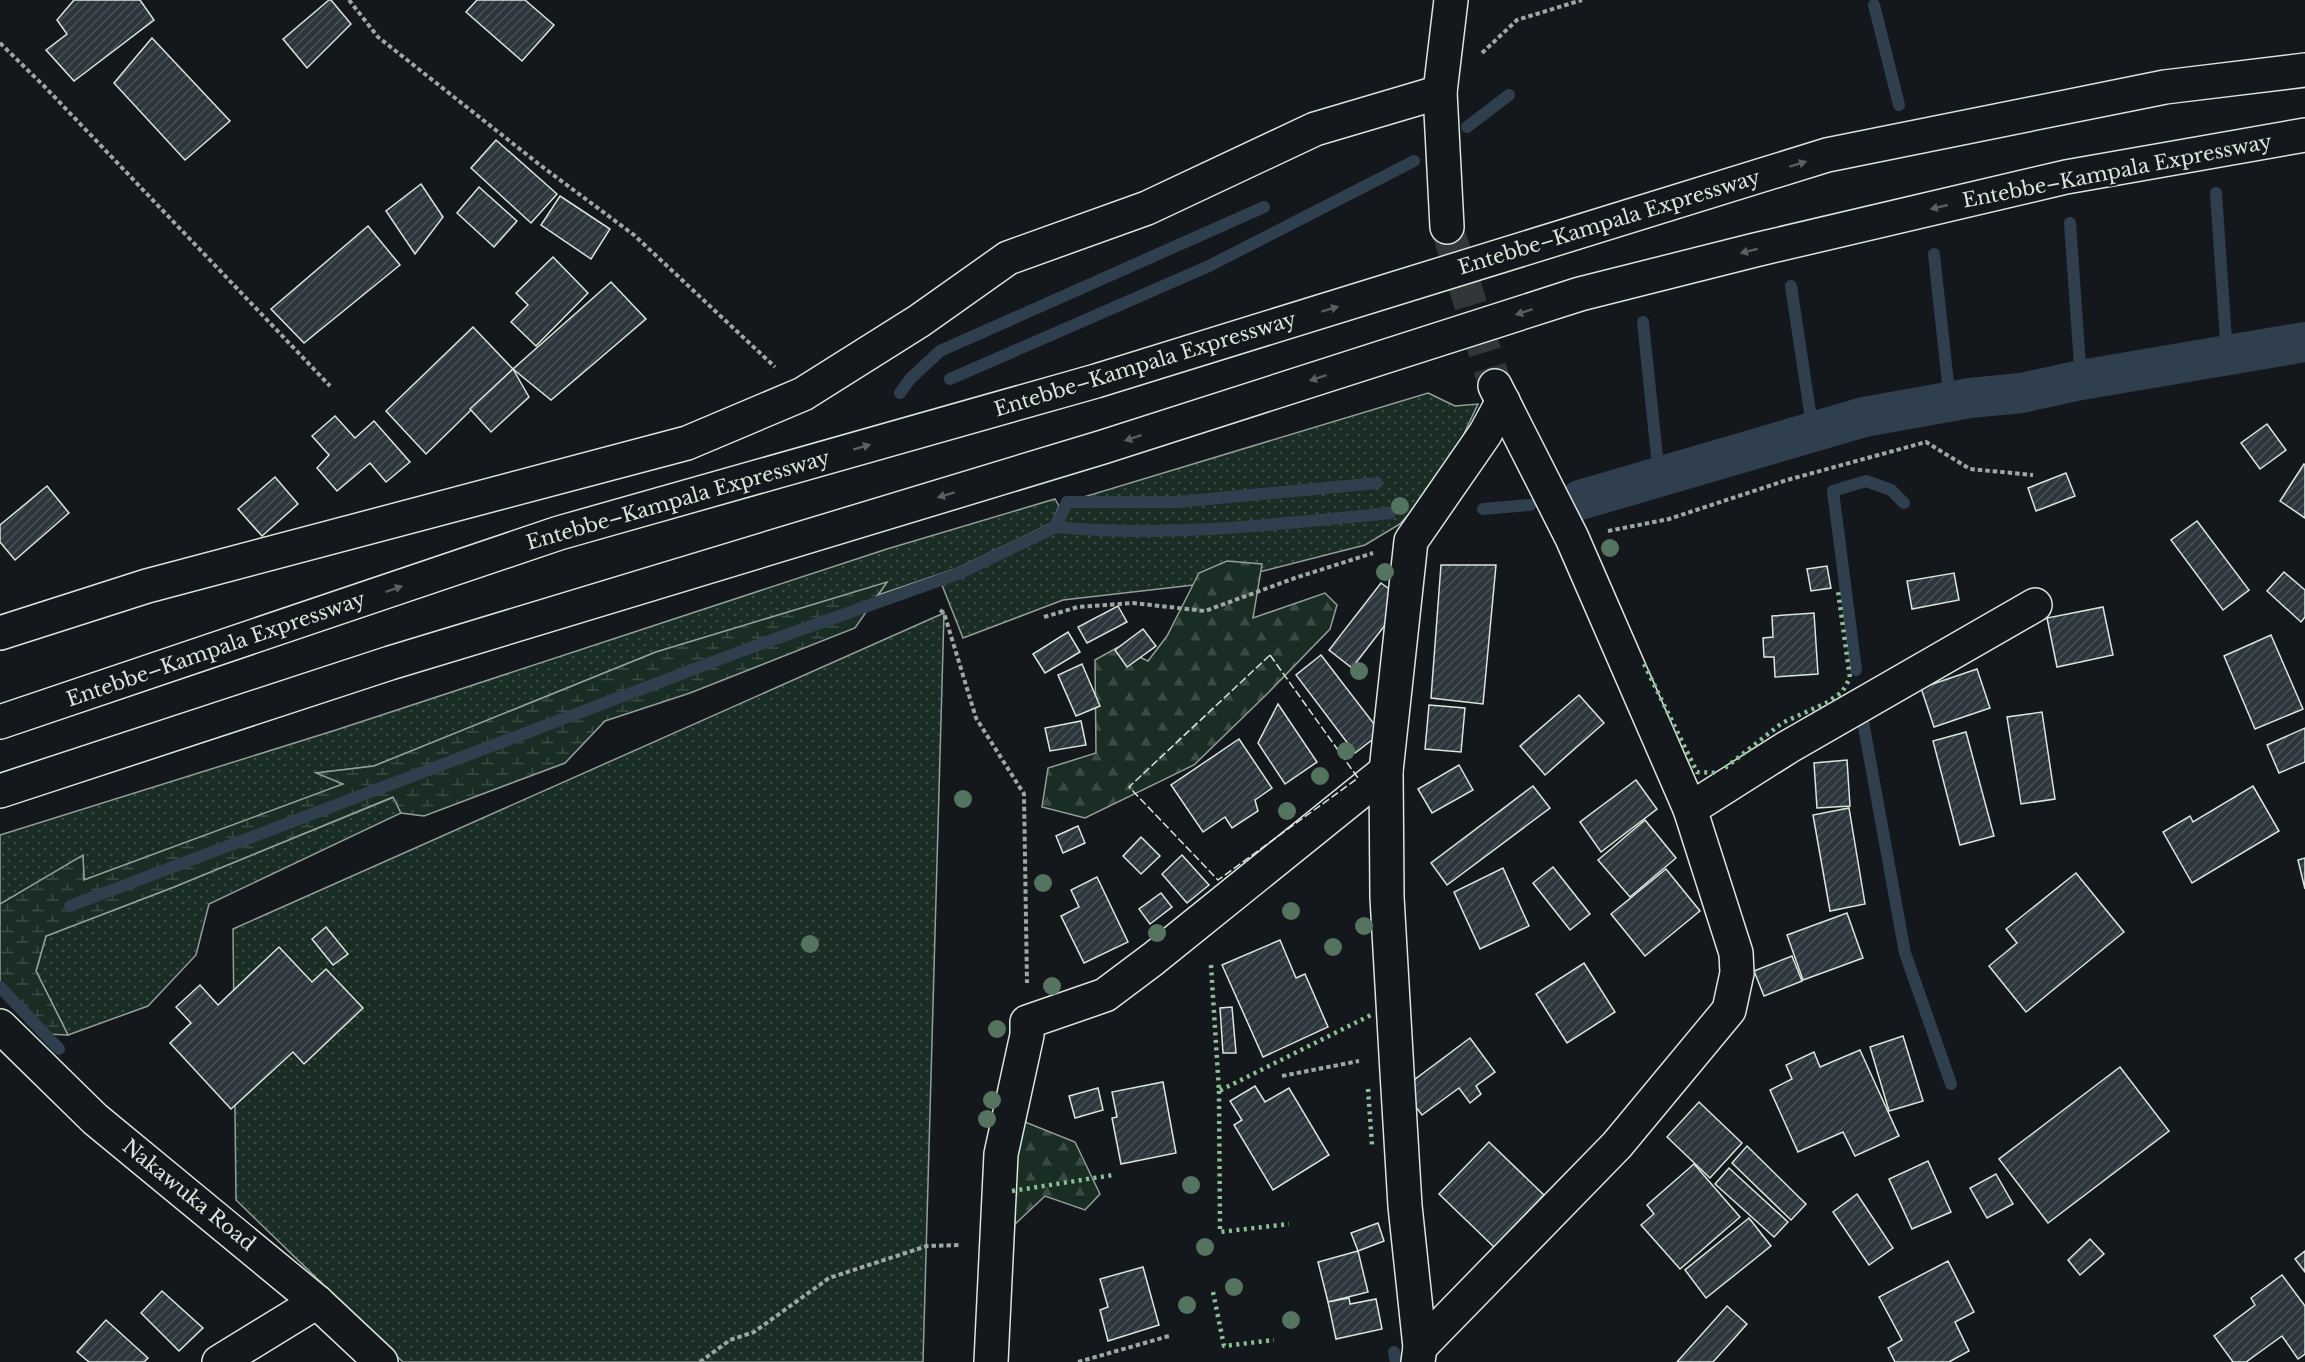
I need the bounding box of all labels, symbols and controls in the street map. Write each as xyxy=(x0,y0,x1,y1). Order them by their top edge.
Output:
street label: Entebbe–Kampala Expressway xyxy=(1960,129,2274,213)
one-way arrow xyxy=(1789,159,1807,168)
street label: Entebbe–Kampala Expressway xyxy=(1455,164,1763,279)
one-way arrow xyxy=(1929,202,1948,212)
one-way arrow xyxy=(1740,247,1758,257)
one-way arrow xyxy=(1322,304,1340,313)
street label: Entebbe–Kampala Expressway xyxy=(991,306,1299,421)
one-way arrow xyxy=(1515,307,1533,317)
one-way arrow xyxy=(1309,374,1327,383)
one-way arrow xyxy=(1124,433,1142,443)
one-way arrow xyxy=(853,442,871,451)
street label: Entebbe–Kampala Expressway xyxy=(524,445,833,555)
one-way arrow xyxy=(937,491,955,500)
one-way arrow xyxy=(385,583,403,593)
street label: Entebbe–Kampala Expressway xyxy=(63,586,369,712)
street label: Nakawuka Road xyxy=(118,1134,260,1256)

